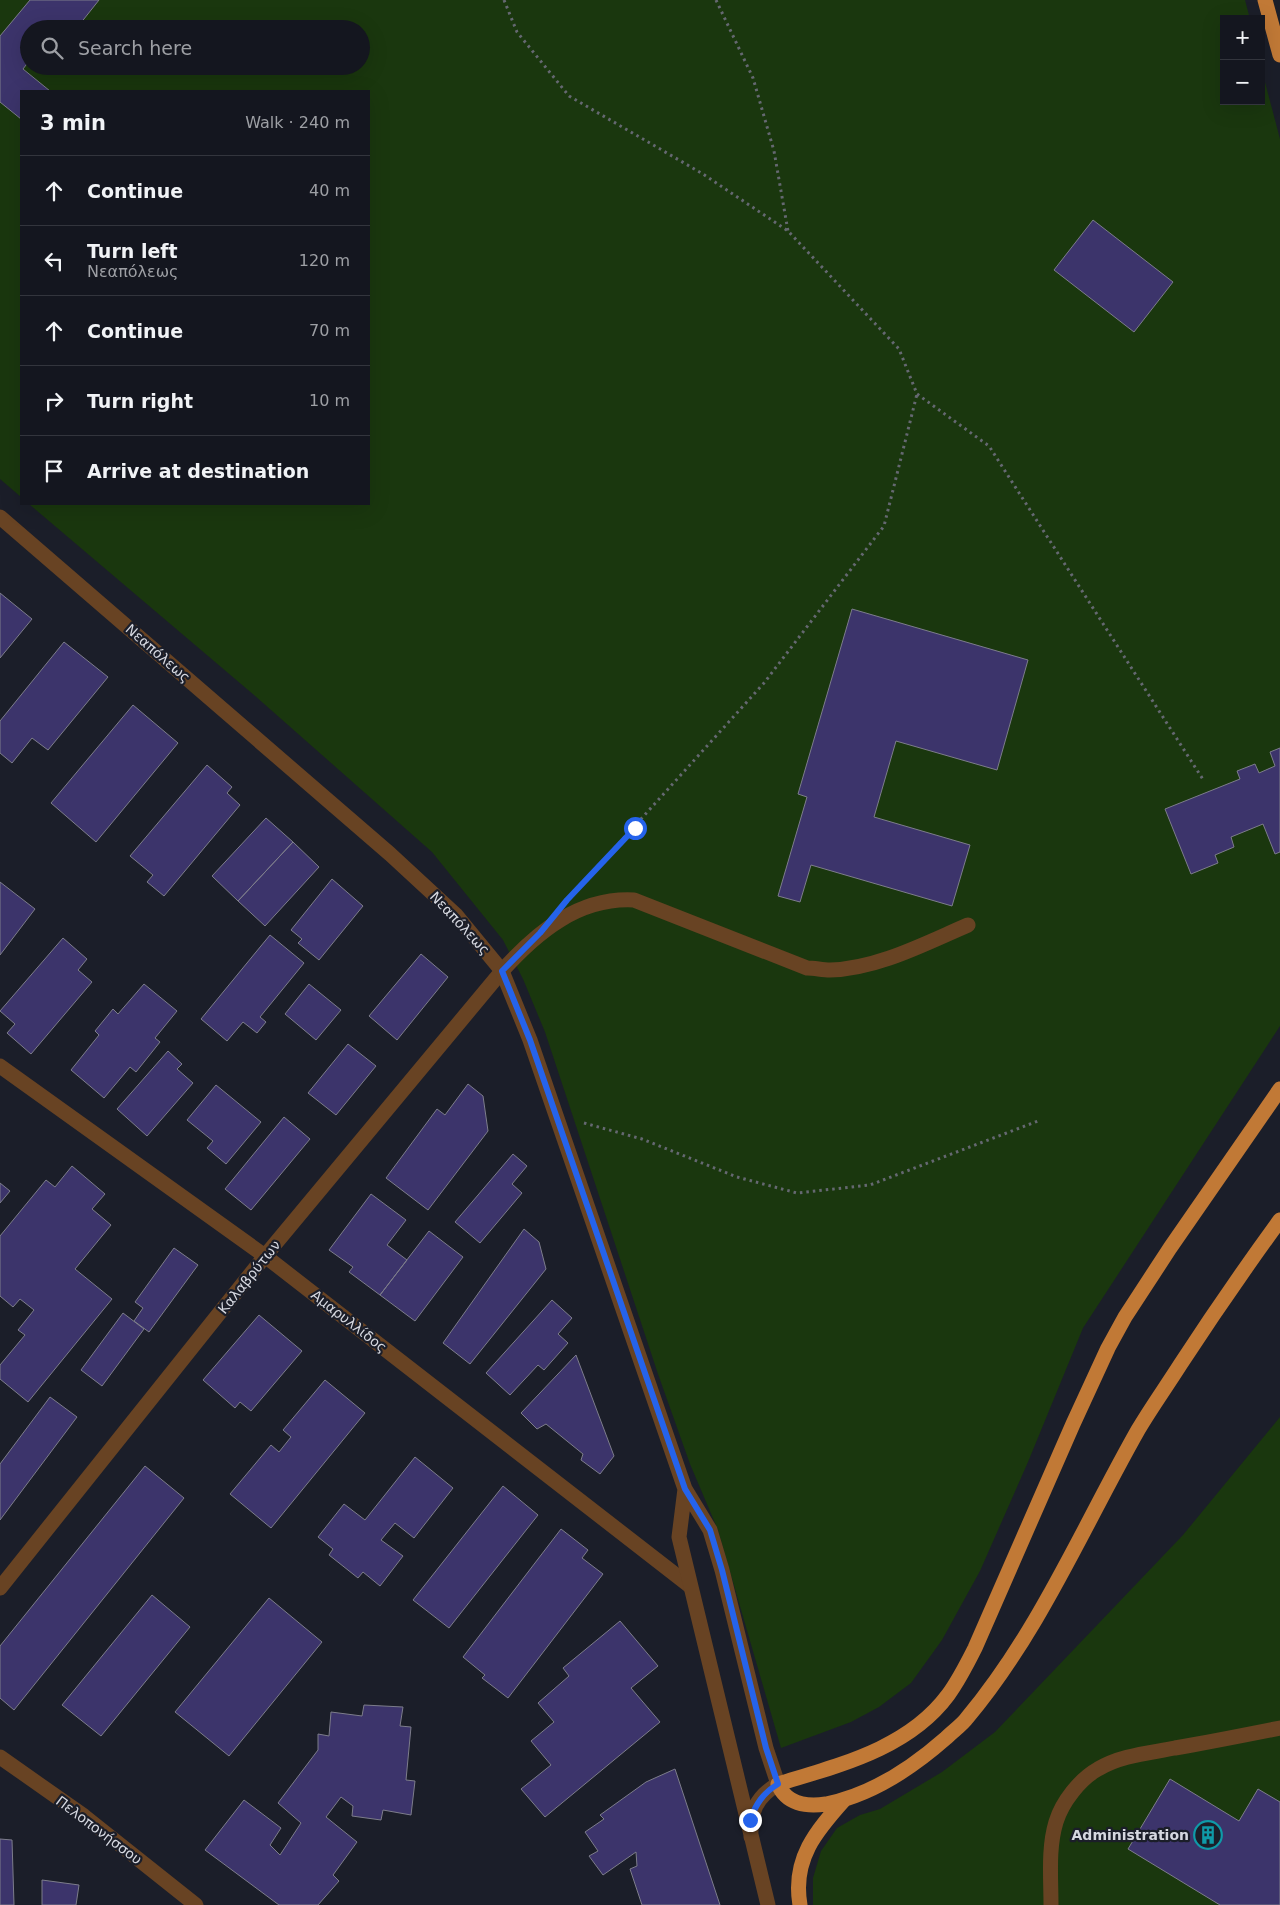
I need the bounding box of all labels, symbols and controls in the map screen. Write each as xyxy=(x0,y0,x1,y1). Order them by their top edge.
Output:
map controls xyxy=(1220,15,1265,105)
button: + xyxy=(1220,15,1265,60)
search box xyxy=(20,20,370,75)
icon: search xyxy=(38,34,66,62)
text: Search here xyxy=(78,37,192,59)
button: − xyxy=(1220,60,1265,105)
text: 3 min xyxy=(40,111,106,135)
text: Walk · 240 m xyxy=(245,113,350,132)
icon: ahead xyxy=(40,177,68,205)
text: Continue xyxy=(87,180,183,202)
text: 40 m xyxy=(309,181,350,200)
text: Turn left xyxy=(87,240,178,262)
icon: left xyxy=(40,247,68,275)
text: 120 m xyxy=(299,251,350,270)
text: Νεαπόλεως xyxy=(87,262,179,281)
icon: ahead xyxy=(40,317,68,345)
text: Continue xyxy=(87,320,183,342)
text: 70 m xyxy=(309,321,350,340)
icon: right xyxy=(40,387,68,415)
text: Turn right xyxy=(87,390,193,412)
text: 10 m xyxy=(309,391,350,410)
icon: arrive xyxy=(40,457,68,485)
text: Arrive at destination xyxy=(87,460,309,482)
street label: Νεαπόλεως xyxy=(123,621,193,685)
route start xyxy=(624,817,647,840)
street label: Νεαπόλεως xyxy=(427,888,493,958)
street label: Καλαβρύτων xyxy=(215,1237,284,1317)
street label: Αμαρυλλίδος xyxy=(308,1287,390,1355)
street label: Πελοπονήσσου xyxy=(53,1793,145,1867)
route end xyxy=(739,1809,762,1832)
building icon: Administration xyxy=(1193,1820,1223,1850)
place label: Administration xyxy=(1072,1827,1189,1843)

